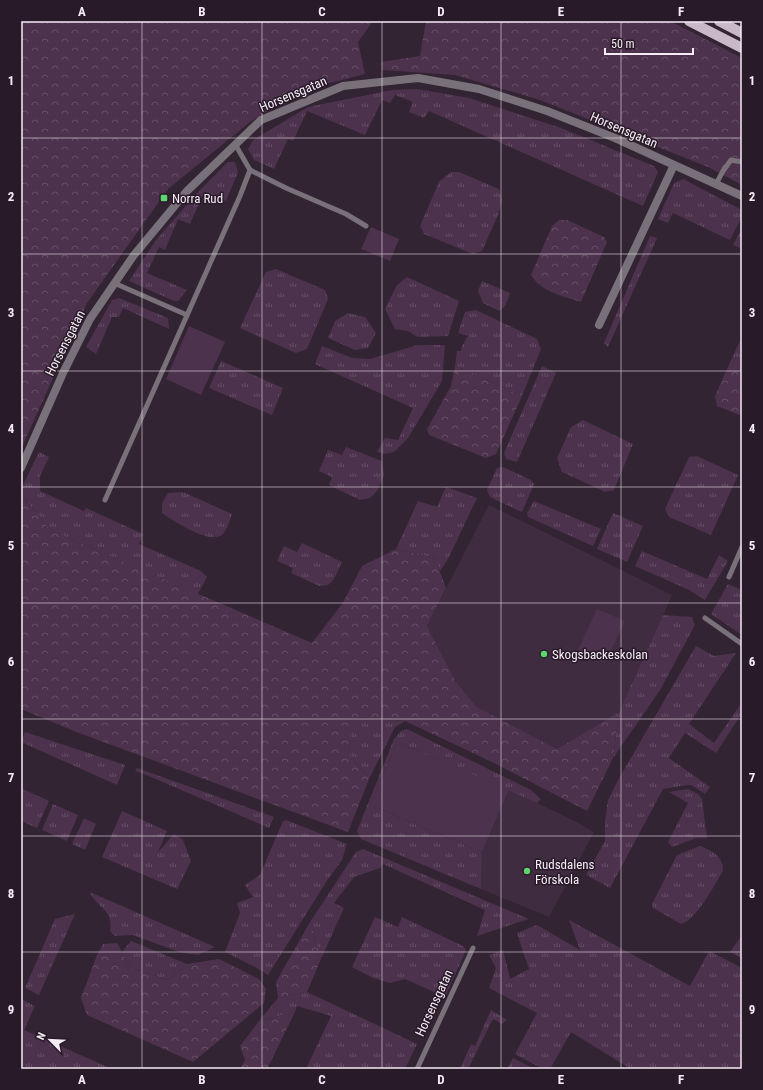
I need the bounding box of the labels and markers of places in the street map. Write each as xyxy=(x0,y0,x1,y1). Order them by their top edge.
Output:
place label: Norra Rud xyxy=(172,191,223,206)
marker: Norra Rud xyxy=(159,193,169,203)
place label: Skogsbackeskolan xyxy=(552,647,648,662)
marker: Skogsbackeskolan xyxy=(539,649,549,659)
place label: Rudsdalens Förskola xyxy=(535,857,595,887)
marker: Rudsdalens Förskola xyxy=(522,866,532,876)

